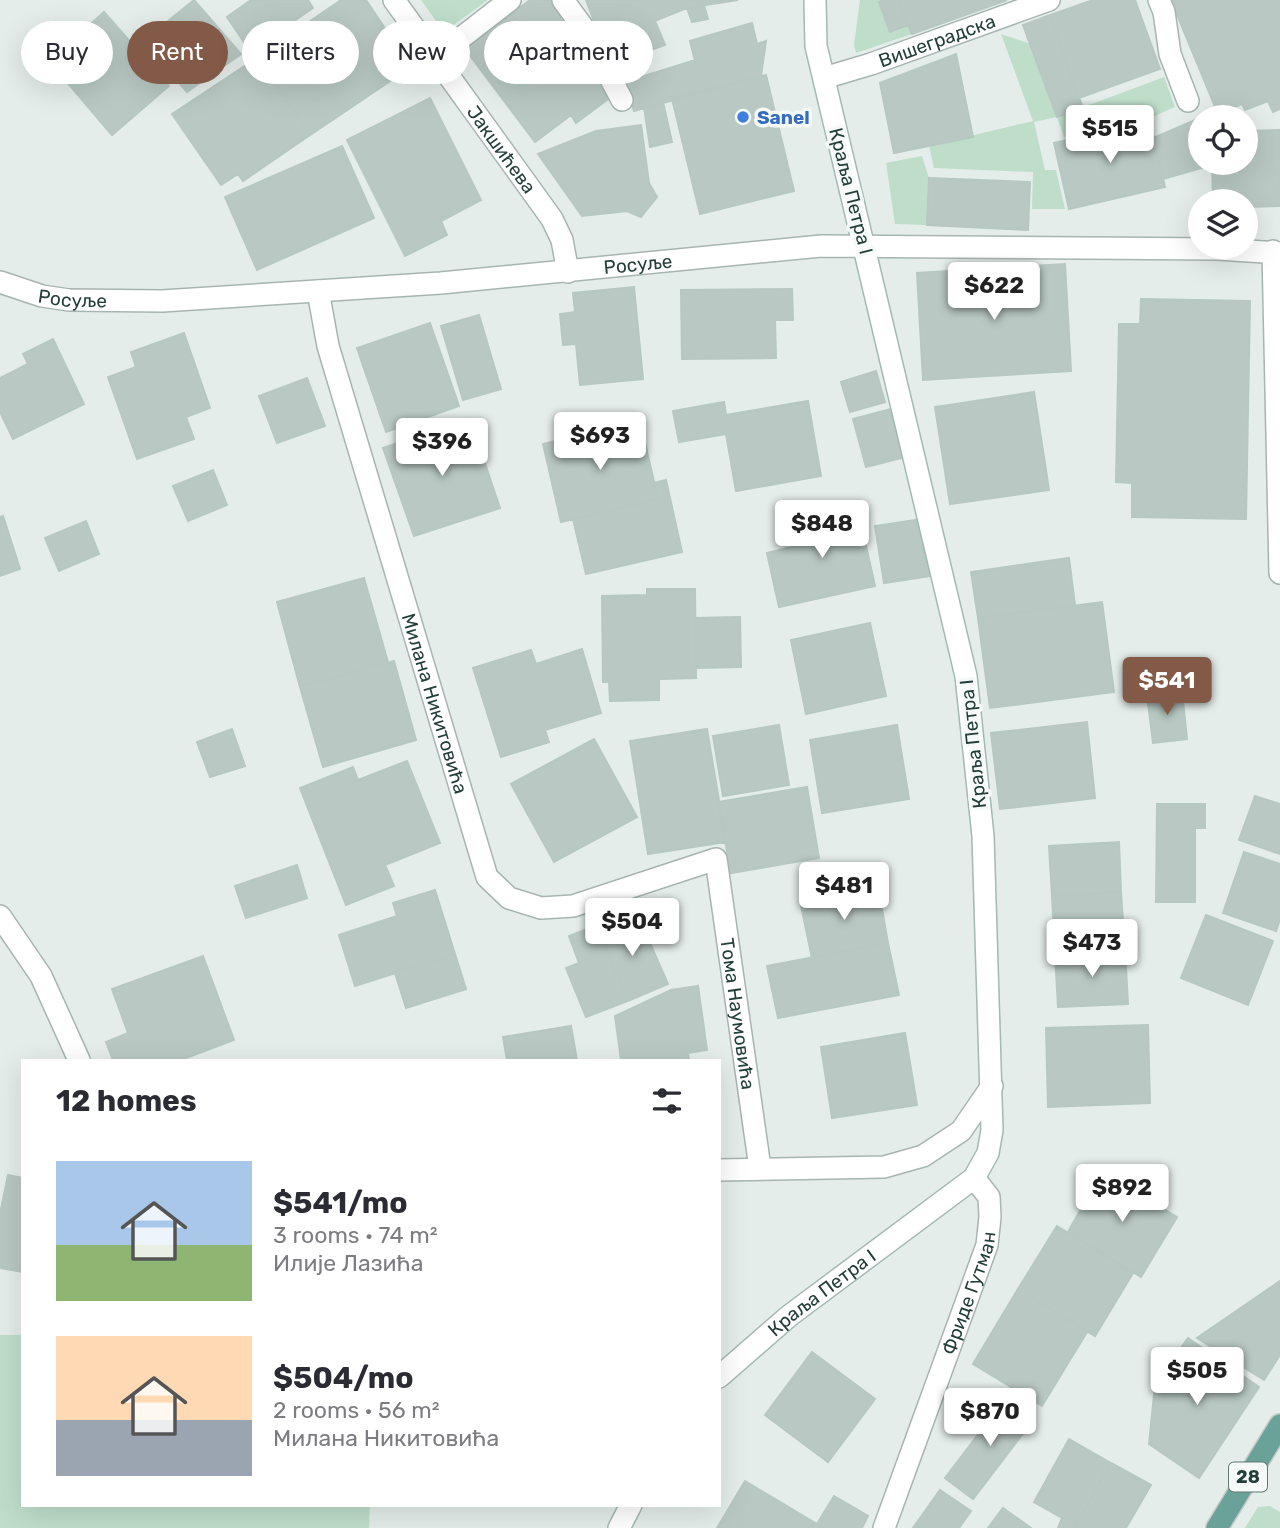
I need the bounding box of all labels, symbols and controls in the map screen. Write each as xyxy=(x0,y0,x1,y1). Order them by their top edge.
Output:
street label: Вишеградска xyxy=(875,9,998,72)
chip: Buy xyxy=(21,21,113,84)
chip: Rent xyxy=(127,21,228,84)
chip: Filters xyxy=(242,21,359,84)
chip: New xyxy=(373,21,470,84)
chip: Apartment xyxy=(484,21,653,84)
street label: Јакшићева xyxy=(462,101,541,198)
map controls xyxy=(1188,105,1258,259)
button: locate xyxy=(1188,105,1258,175)
place label: Sanel xyxy=(757,106,810,129)
pin: $515 xyxy=(1069,106,1151,165)
marker: Sanel xyxy=(735,109,751,125)
text: $515 xyxy=(1082,114,1138,142)
street label: Краља Петра I xyxy=(824,125,878,257)
button: layers xyxy=(1188,189,1258,259)
street label: Росуље xyxy=(603,249,673,279)
pin: $622 xyxy=(953,262,1035,322)
text: $622 xyxy=(964,271,1024,299)
street label: Росуље xyxy=(37,284,107,312)
pin: $693 xyxy=(559,412,641,472)
pin: $396 xyxy=(401,419,483,478)
text: $693 xyxy=(570,421,630,449)
text: $396 xyxy=(412,427,472,455)
pin: $848 xyxy=(781,500,863,560)
text: $848 xyxy=(791,509,853,537)
street label: Милана Никитовића xyxy=(397,611,473,796)
pin: $541 xyxy=(1126,658,1208,717)
text: $541 xyxy=(1139,666,1195,694)
street label: Краља Петра I xyxy=(955,678,991,810)
pin: $481 xyxy=(803,862,885,922)
text: $481 xyxy=(815,871,873,899)
pin: $504 xyxy=(591,898,673,958)
text: $504 xyxy=(601,907,663,935)
pin: $473 xyxy=(1051,920,1133,979)
text: $473 xyxy=(1063,928,1121,956)
street label: Тома Наумовића xyxy=(716,936,760,1091)
icon: filters xyxy=(648,1082,686,1120)
text: 12 homes xyxy=(56,1083,197,1119)
pin: $892 xyxy=(1081,1164,1163,1224)
text: $892 xyxy=(1092,1173,1152,1201)
text: $541/mo xyxy=(273,1185,408,1221)
icon: home xyxy=(112,1189,196,1273)
text: 3 rooms · 74 m² xyxy=(273,1221,438,1249)
street label: Фриде Гутман xyxy=(937,1230,1000,1358)
street label: Краља Петра I xyxy=(763,1244,880,1341)
text: Илије Лазића xyxy=(273,1249,423,1277)
pin: $505 xyxy=(1156,1348,1238,1407)
text: $505 xyxy=(1167,1356,1227,1384)
text: $504/mo xyxy=(273,1360,414,1396)
icon: home xyxy=(112,1364,196,1448)
pin: $870 xyxy=(949,1388,1031,1448)
text: 2 rooms · 56 m² xyxy=(273,1396,440,1424)
text: $870 xyxy=(960,1397,1020,1425)
text: Милана Никитовића xyxy=(273,1424,499,1452)
road number: 28 xyxy=(1229,1462,1267,1492)

